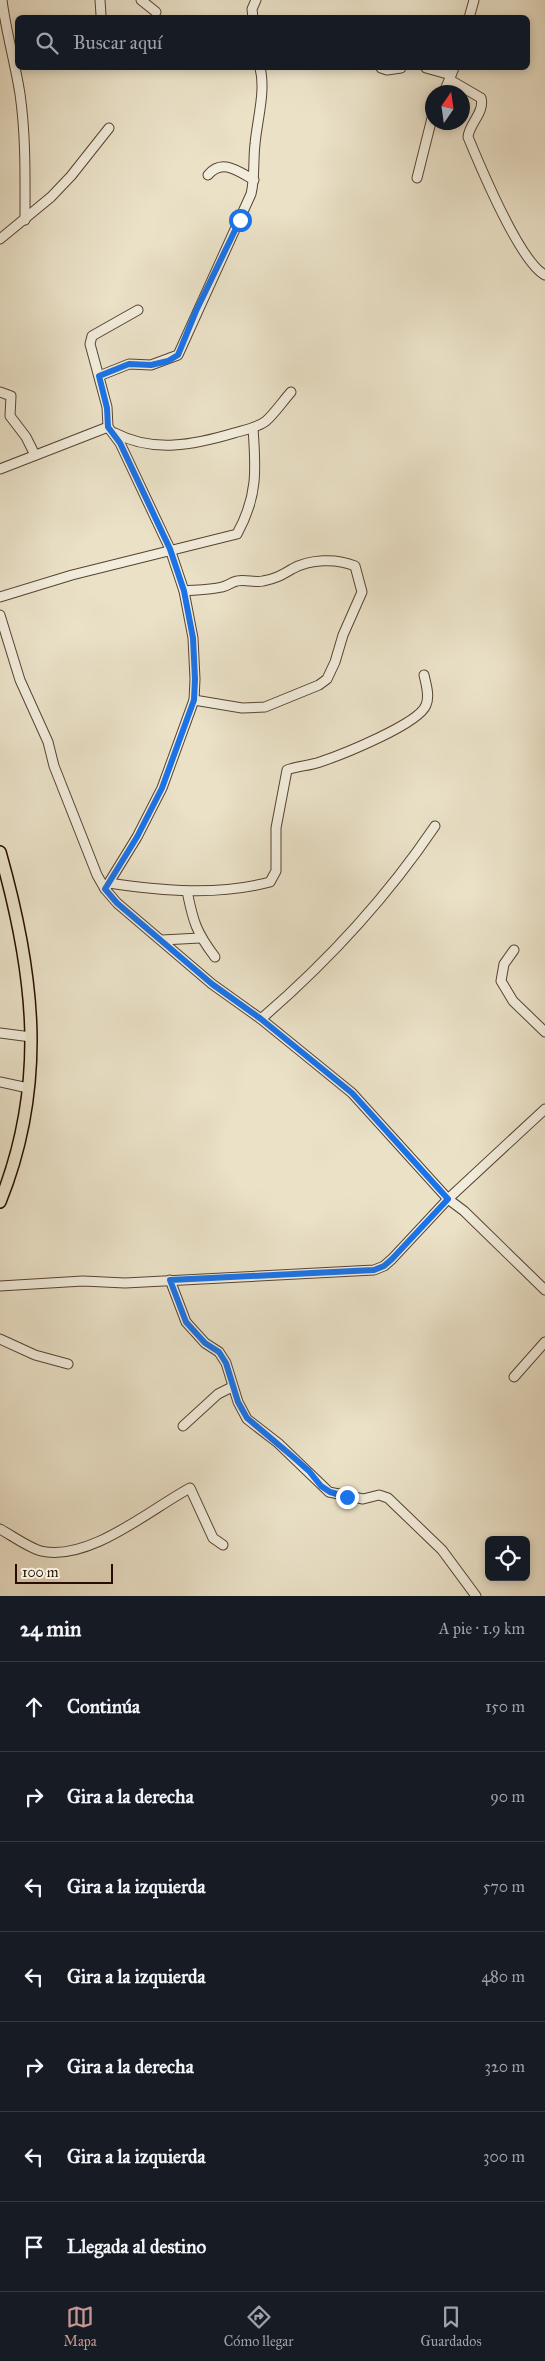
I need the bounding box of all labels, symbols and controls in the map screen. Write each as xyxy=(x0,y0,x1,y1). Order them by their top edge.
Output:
search box xyxy=(15,15,530,70)
icon: search xyxy=(33,29,61,57)
text: Buscar aquí xyxy=(73,31,162,54)
north arrow xyxy=(425,85,470,130)
route start xyxy=(229,209,252,232)
route end xyxy=(336,1486,359,1509)
map controls xyxy=(485,1536,530,1581)
button: locate xyxy=(485,1536,530,1581)
scale bar xyxy=(15,1561,112,1584)
text: 100 m xyxy=(22,1564,59,1581)
text: 24 min xyxy=(20,1616,81,1642)
text: A pie · 1.9 km xyxy=(439,1619,525,1638)
icon: ahead xyxy=(20,1693,48,1721)
text: Continúa xyxy=(67,1695,140,1718)
text: 150 m xyxy=(485,1697,525,1716)
icon: right xyxy=(20,1783,48,1811)
text: Gira a la derecha xyxy=(67,1785,194,1808)
text: 90 m xyxy=(490,1787,525,1806)
icon: left xyxy=(20,1873,48,1901)
text: Gira a la izquierda xyxy=(67,1875,206,1898)
text: 570 m xyxy=(483,1877,525,1896)
icon: left xyxy=(20,1963,48,1991)
text: Gira a la izquierda xyxy=(67,1965,206,1988)
text: 480 m xyxy=(481,1967,525,1986)
icon: right xyxy=(20,2053,48,2081)
text: Gira a la derecha xyxy=(67,2055,194,2078)
text: 320 m xyxy=(485,2057,525,2076)
icon: left xyxy=(20,2143,48,2171)
text: Gira a la izquierda xyxy=(67,2145,206,2168)
text: 300 m xyxy=(483,2147,525,2166)
icon: arrive xyxy=(20,2233,48,2261)
text: Llegada al destino xyxy=(67,2235,206,2258)
tab: Mapa xyxy=(64,2303,97,2350)
tab: Cómo llegar xyxy=(224,2303,293,2350)
tab: Guardados xyxy=(420,2303,481,2350)

